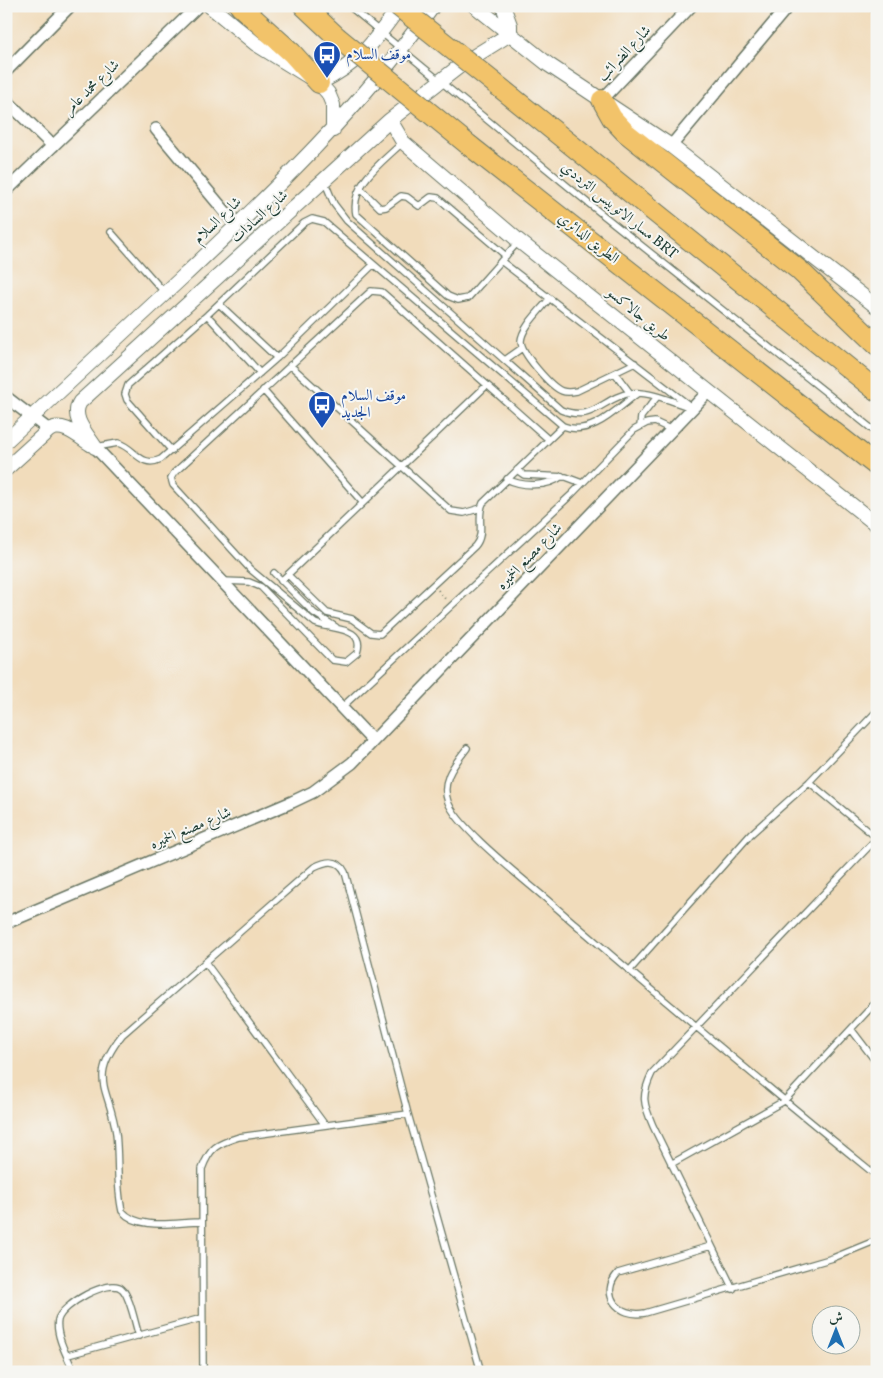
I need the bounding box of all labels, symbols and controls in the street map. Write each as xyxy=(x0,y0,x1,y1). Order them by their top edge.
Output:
street label: شارع الضرائب xyxy=(593,21,657,88)
bus stop icon: موقف السلام xyxy=(312,40,342,79)
place label: موقف السلام xyxy=(346,45,411,67)
street label: شارع محمد عامر xyxy=(59,56,126,121)
street label: مسار الاتوبيس الترددي BRT xyxy=(556,157,682,265)
street label: شارع السادات xyxy=(227,186,294,249)
street label: شارع السلام xyxy=(189,192,248,250)
street label: الطريق الدائري xyxy=(553,208,623,270)
street label: طريق جالاكسو xyxy=(600,282,674,347)
place label: موقف السلام الجديد xyxy=(341,386,406,424)
bus stop icon: موقف السلام الجديد xyxy=(307,390,337,429)
street label: شارع مصنع الخميره xyxy=(492,519,569,597)
street label: شارع مصنع الخميره xyxy=(147,802,236,857)
north arrow xyxy=(810,1306,860,1356)
text: ش xyxy=(829,1309,843,1328)

